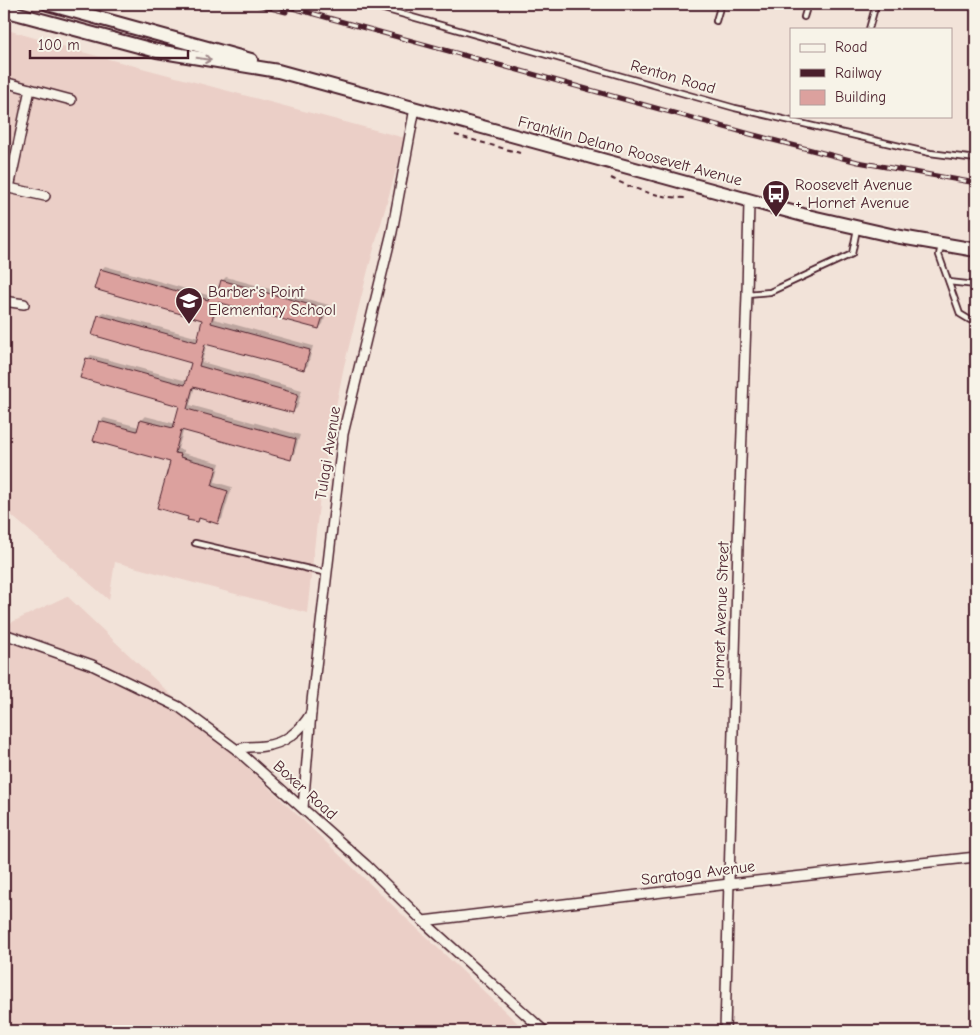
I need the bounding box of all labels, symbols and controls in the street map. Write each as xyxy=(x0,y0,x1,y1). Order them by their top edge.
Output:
scale bar xyxy=(30,28,188,60)
legend xyxy=(790,28,952,118)
text: 100 m xyxy=(38,36,80,54)
text: Road xyxy=(835,38,867,56)
one-way arrow xyxy=(195,54,211,64)
street label: Renton Road xyxy=(628,56,718,98)
text: Railway xyxy=(835,64,882,82)
text: Building xyxy=(835,88,886,106)
street label: Franklin Delano Roosevelt Avenue xyxy=(516,112,744,190)
place label: Roosevelt Avenue + Hornet Avenue xyxy=(795,176,912,212)
bus stop icon: Roosevelt Avenue + Hornet Avenue xyxy=(761,179,791,218)
place label: Barber's Point Elementary School xyxy=(208,283,336,319)
school or university icon: Barber's Point Elementary School xyxy=(174,286,204,325)
street label: Tulagi Avenue xyxy=(312,405,344,501)
street label: Hornet Avenue Street xyxy=(709,541,733,689)
street label: Boxer Road xyxy=(269,757,341,823)
street label: Saratoga Avenue xyxy=(640,857,756,889)

